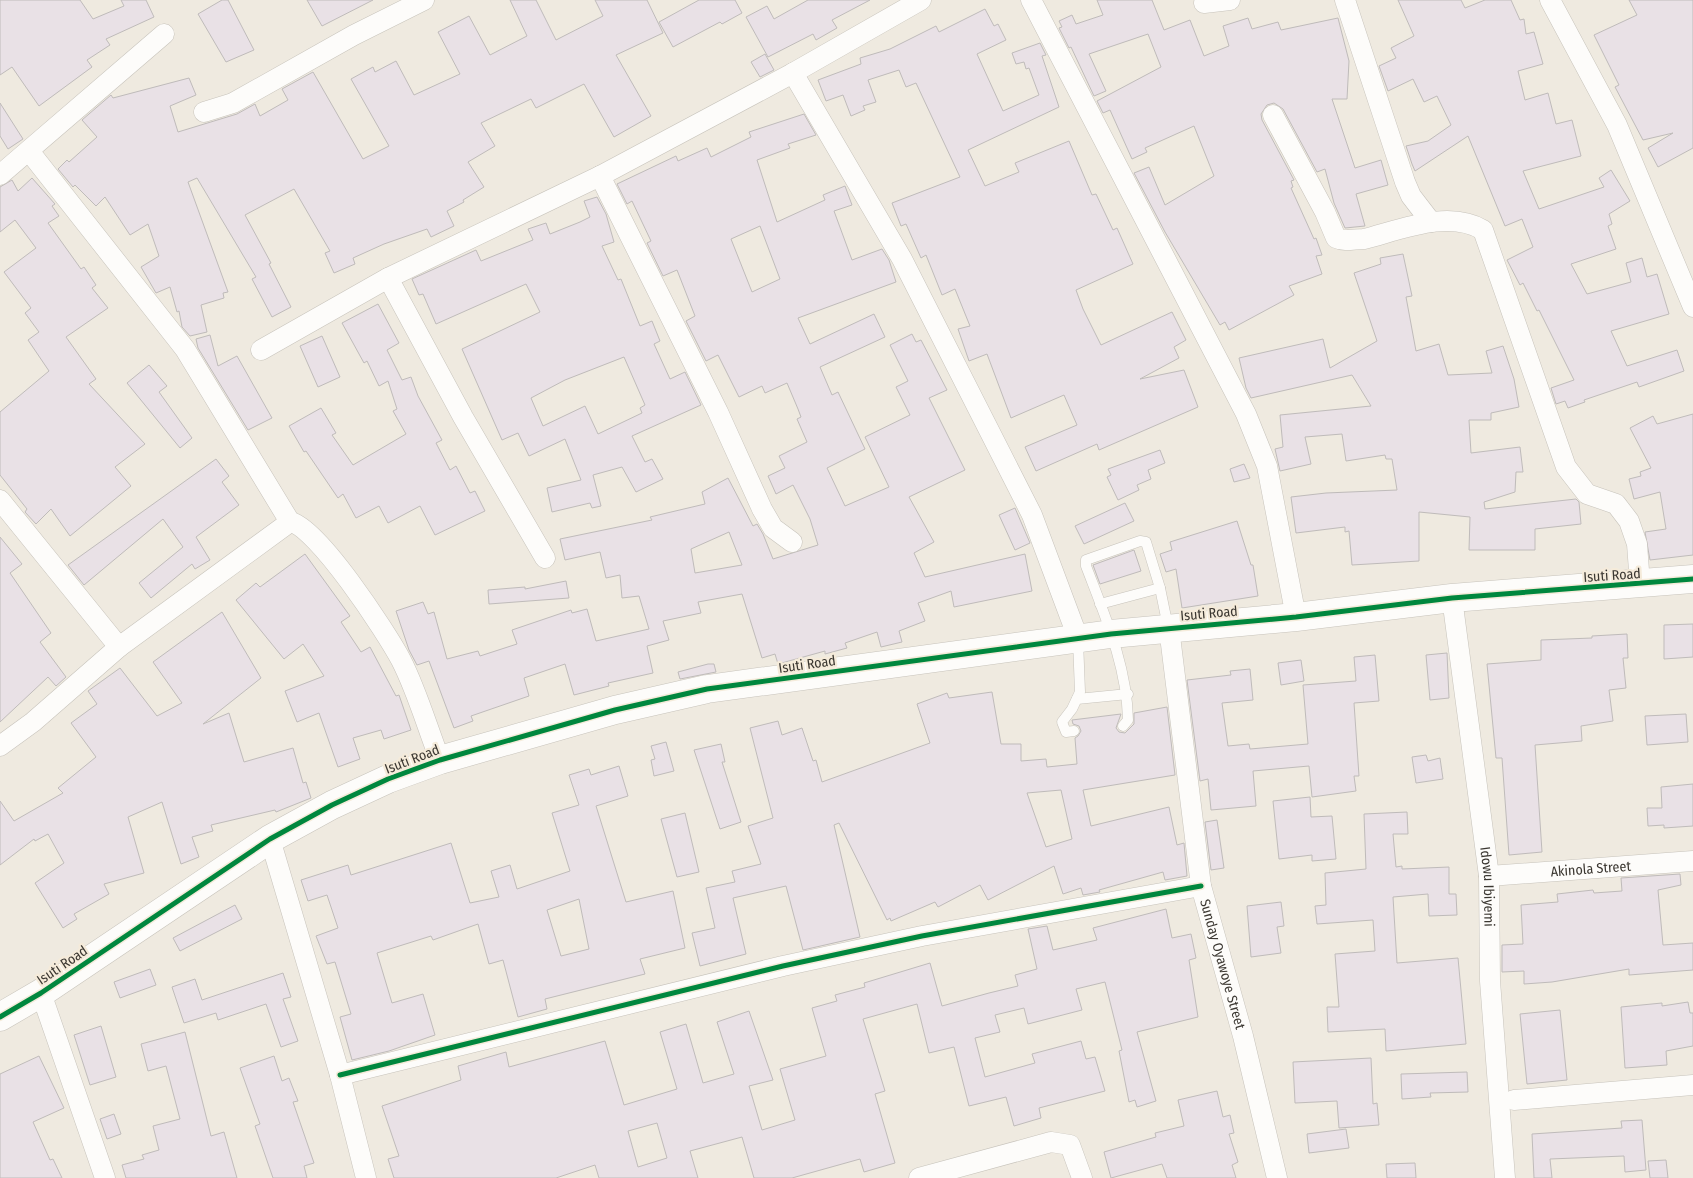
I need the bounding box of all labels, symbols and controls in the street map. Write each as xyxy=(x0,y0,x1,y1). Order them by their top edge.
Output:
street label: Isuti Road xyxy=(1583,565,1641,586)
street label: Isuti Road xyxy=(1180,603,1238,624)
street label: Isuti Road xyxy=(777,652,837,677)
street label: Isuti Road xyxy=(382,741,442,778)
street label: Idowu Ibiyemi xyxy=(1476,846,1497,927)
street label: Akinola Street xyxy=(1550,858,1632,880)
street label: Sunday Oyawoye Street xyxy=(1196,897,1249,1032)
street label: Isuti Road xyxy=(34,942,91,989)

